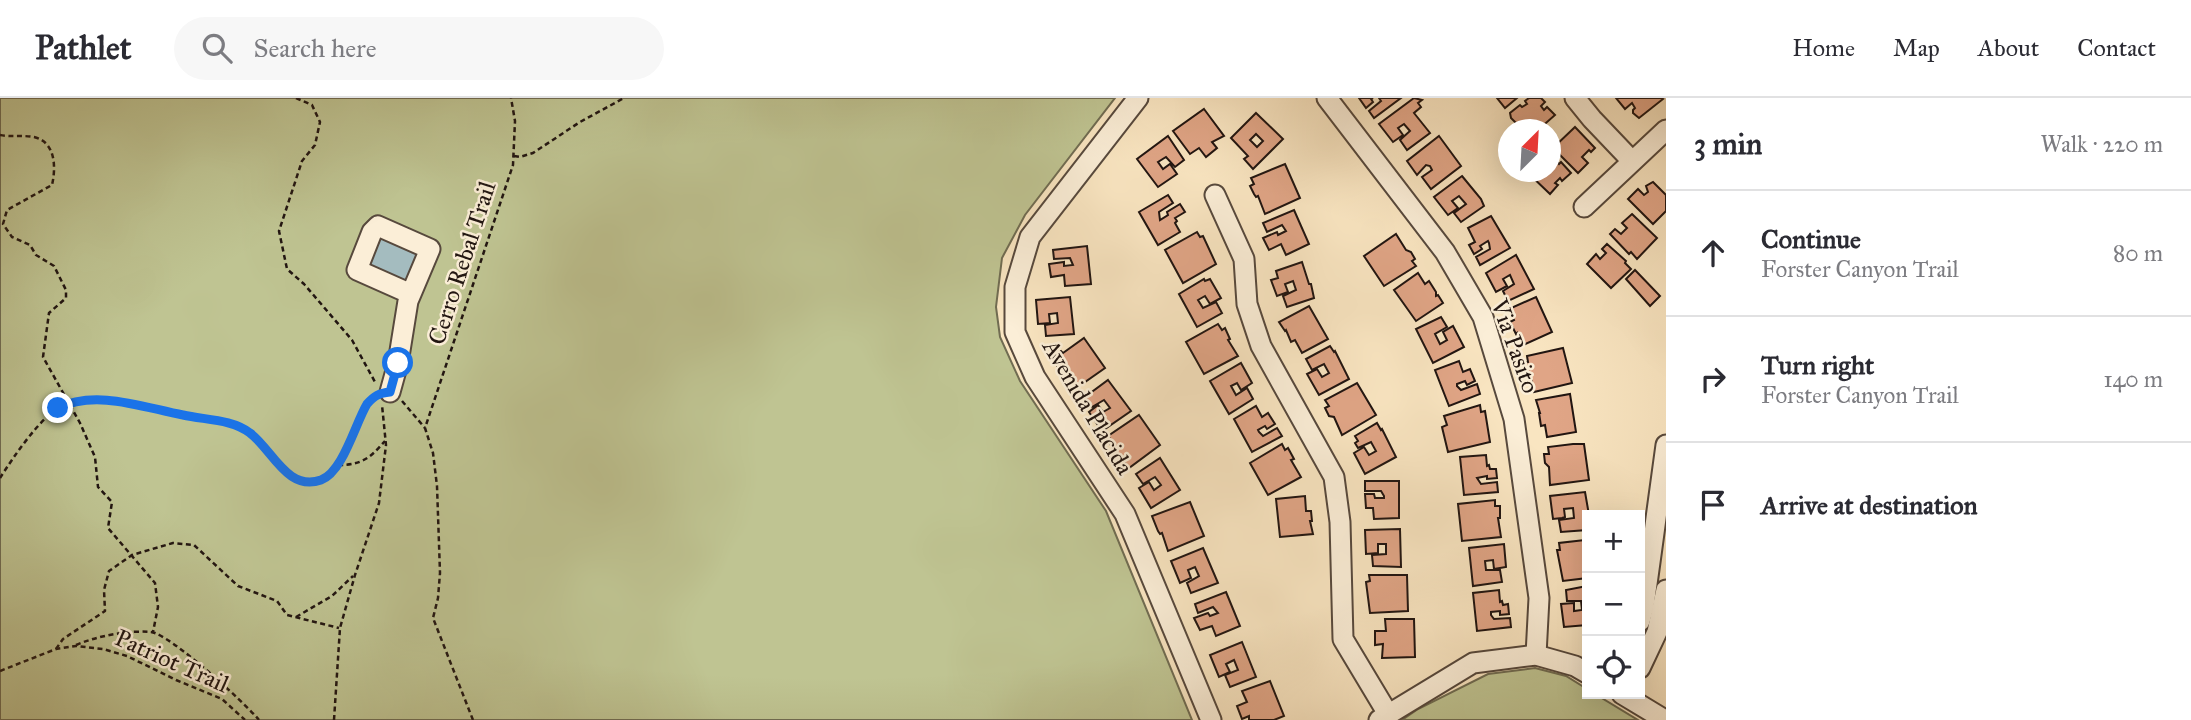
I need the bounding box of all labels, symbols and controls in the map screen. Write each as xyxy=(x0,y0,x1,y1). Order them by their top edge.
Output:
search box xyxy=(174,17,664,80)
text: Pathlet xyxy=(35,28,132,68)
icon: search xyxy=(198,29,236,67)
text: Search here xyxy=(254,32,377,64)
text: Home xyxy=(1792,33,1855,63)
text: Map xyxy=(1893,33,1940,63)
text: About xyxy=(1978,33,2039,63)
text: Contact xyxy=(2077,33,2156,63)
north arrow xyxy=(1498,119,1561,182)
text: 3 min xyxy=(1694,126,1762,162)
text: Walk · 220 m xyxy=(2040,130,2163,158)
street label: Cerro Rebal Trail xyxy=(421,177,503,348)
text: Continue xyxy=(1761,223,1861,255)
icon: ahead xyxy=(1694,234,1732,272)
text: 80 m xyxy=(2113,239,2163,267)
text: Forster Canyon Trail xyxy=(1761,255,1959,283)
street label: Via Pasito xyxy=(1484,294,1546,397)
street label: Avenida Placida xyxy=(1035,333,1141,481)
route start xyxy=(382,347,413,378)
text: Turn right xyxy=(1761,349,1874,381)
icon: right xyxy=(1694,360,1732,398)
text: 140 m xyxy=(2103,365,2163,393)
text: Forster Canyon Trail xyxy=(1761,381,1959,409)
route end xyxy=(42,392,73,423)
icon: arrive xyxy=(1694,486,1732,524)
text: Arrive at destination xyxy=(1761,489,1978,521)
map controls xyxy=(1582,510,1645,699)
button: + xyxy=(1582,510,1645,573)
button: − xyxy=(1582,573,1645,636)
street label: Patriot Trail xyxy=(110,623,234,700)
button: locate xyxy=(1582,636,1645,699)

